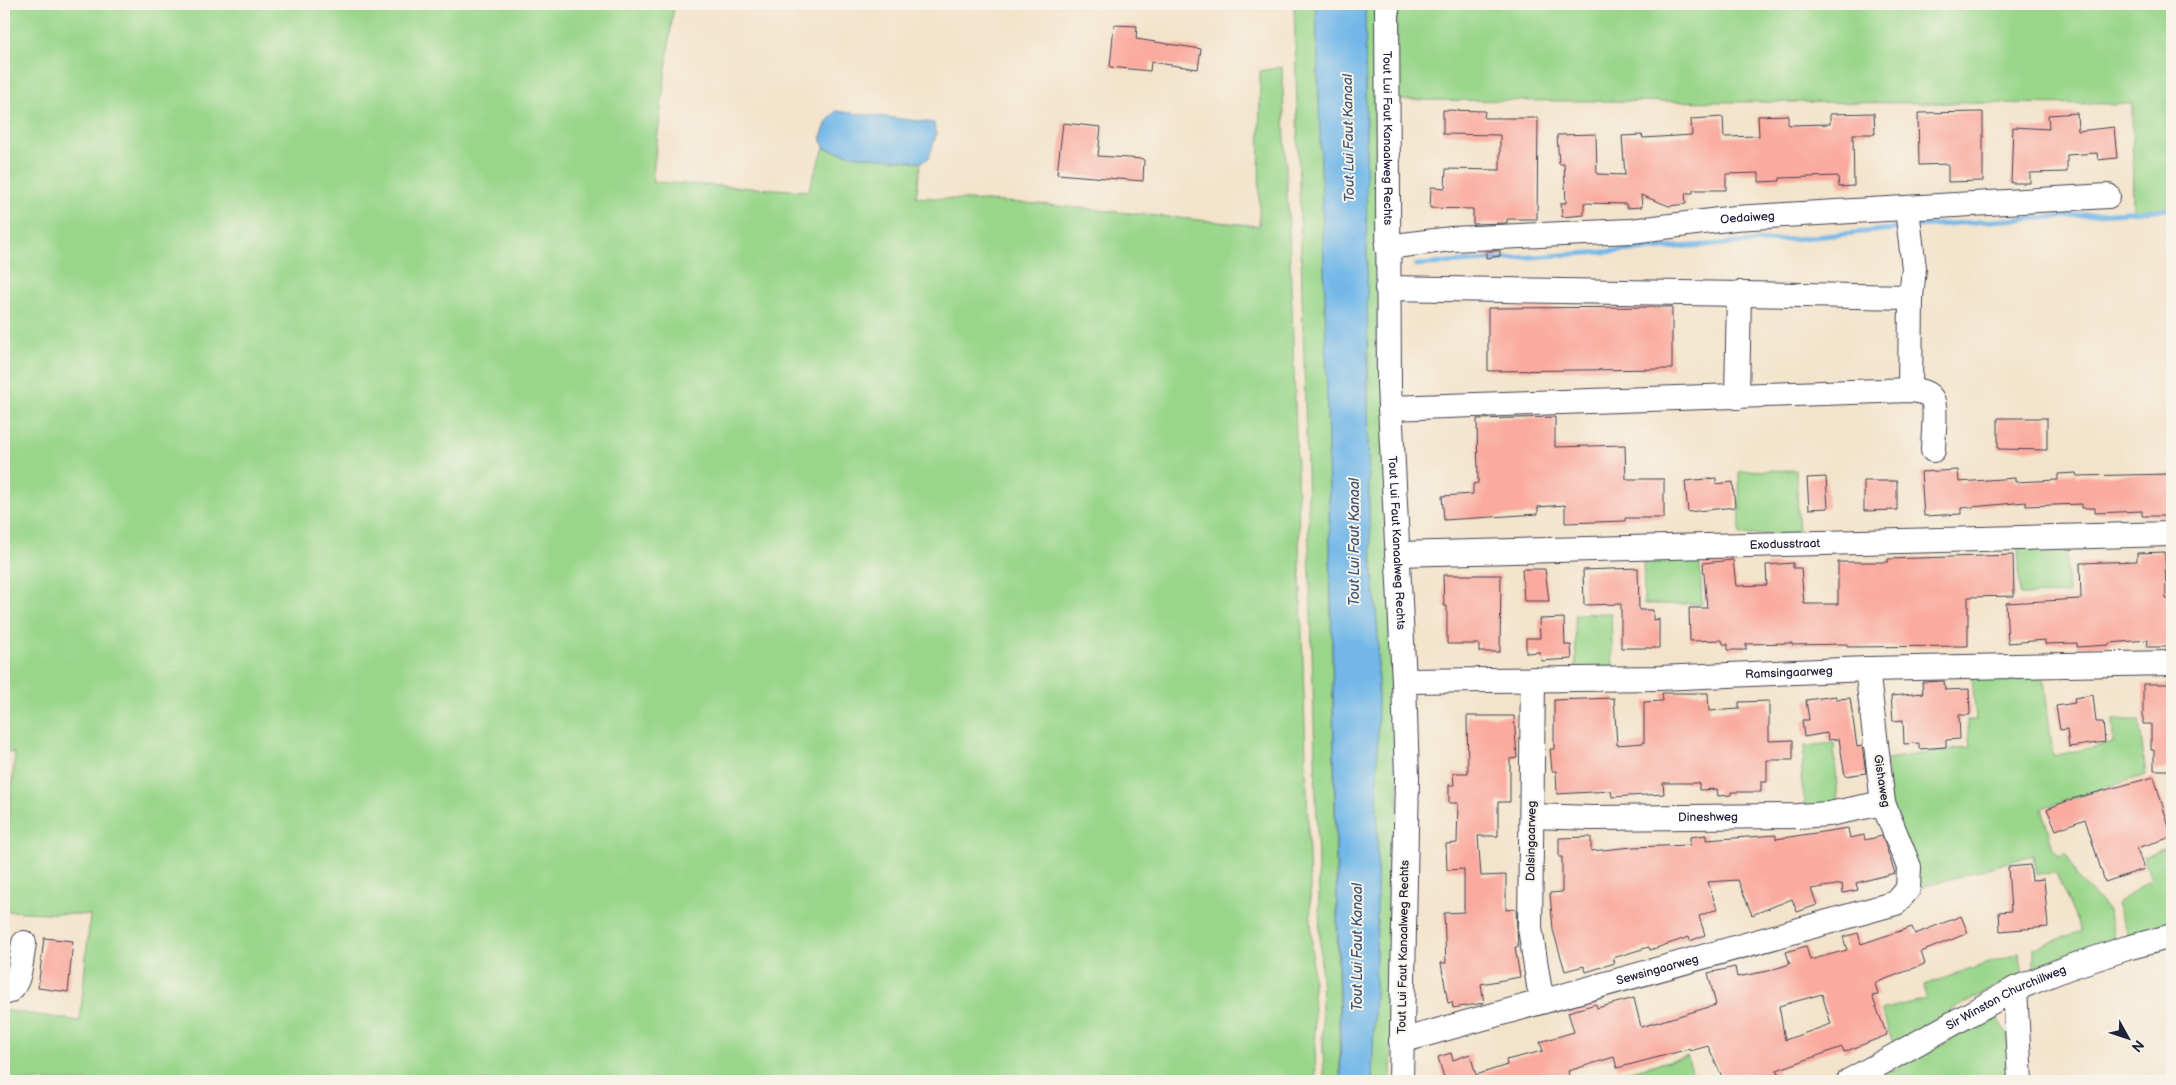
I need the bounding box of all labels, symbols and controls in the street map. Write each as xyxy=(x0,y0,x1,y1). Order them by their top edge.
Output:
street label: Tout Lui Faut Kanaalweg Rechts xyxy=(1379,51,1395,225)
water label: Tout Lui Faut Kanaal xyxy=(1339,73,1358,202)
street label: Oedaiweg xyxy=(1719,209,1775,228)
street label: Tout Lui Faut Kanaalweg Rechts xyxy=(1385,455,1408,630)
water label: Tout Lui Faut Kanaal xyxy=(1346,477,1363,606)
street label: Exodusstraat xyxy=(1749,536,1821,553)
street label: Ramsingaarweg xyxy=(1745,663,1833,682)
street label: Gishaweg xyxy=(1870,754,1893,809)
street label: Dalsingaarweg xyxy=(1523,801,1540,881)
street label: Dineshweg xyxy=(1678,810,1738,825)
street label: Tout Lui Faut Kanaalweg Rechts xyxy=(1394,860,1413,1034)
water label: Tout Lui Faut Kanaal xyxy=(1349,882,1366,1011)
street label: Sewsingaarweg xyxy=(1614,951,1700,989)
street label: Sir Winston Churchillweg xyxy=(1943,962,2069,1034)
north arrow xyxy=(2104,1012,2154,1062)
text: N xyxy=(2128,1037,2147,1056)

